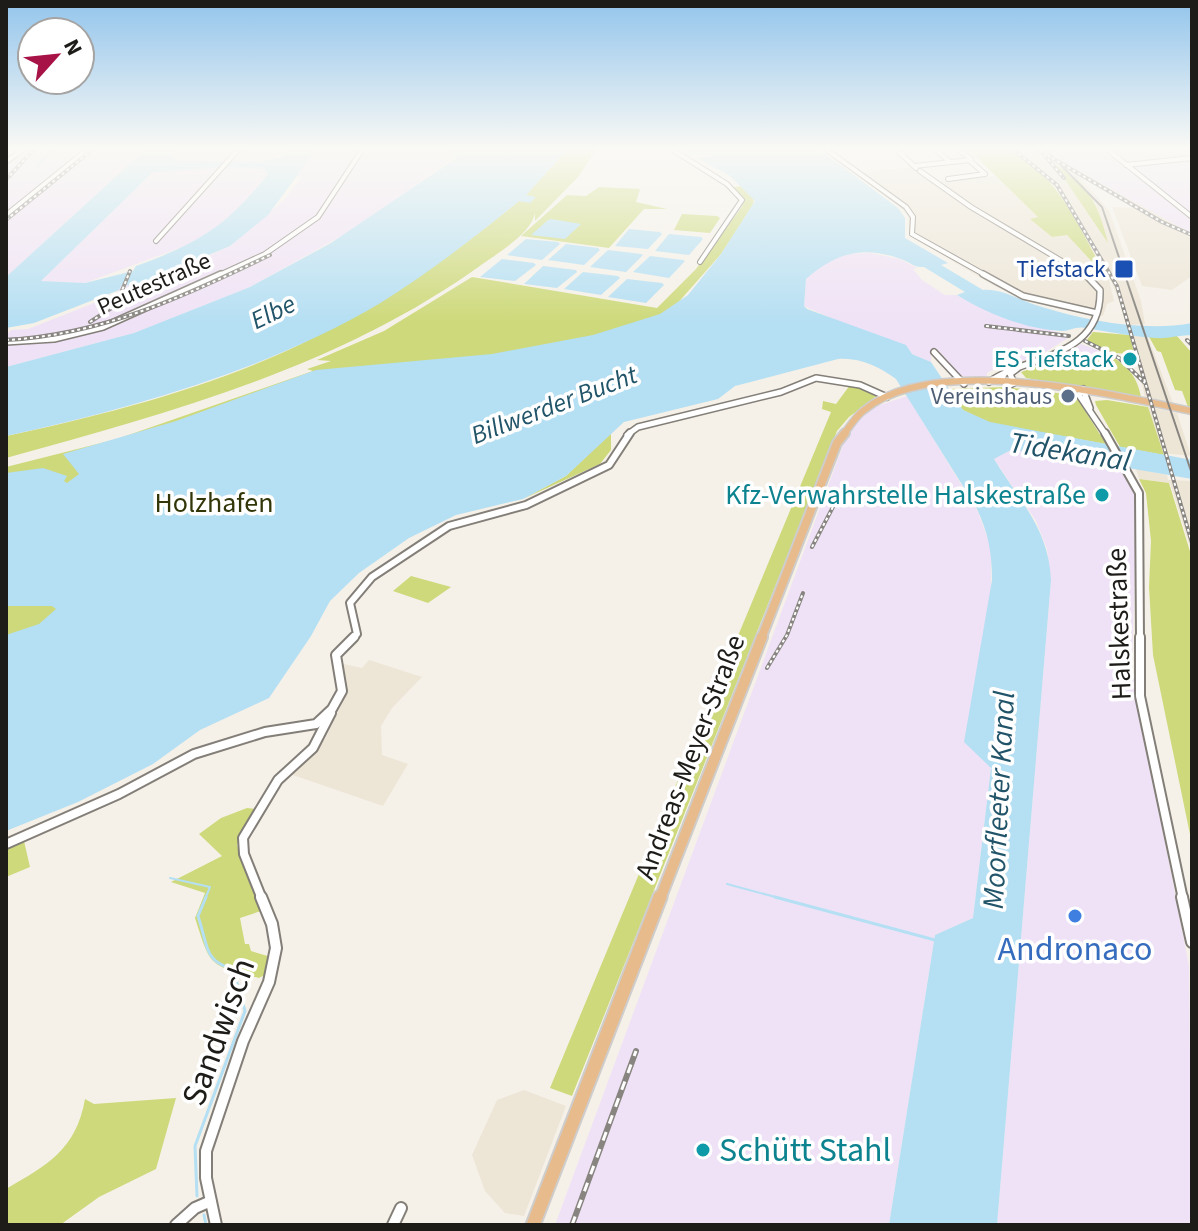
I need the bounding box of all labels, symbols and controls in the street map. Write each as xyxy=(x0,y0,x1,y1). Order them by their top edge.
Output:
north arrow xyxy=(16,16,96,96)
text: N xyxy=(55,34,91,61)
street label: Peutestraße xyxy=(92,243,216,325)
place label: Tiefstack xyxy=(1016,252,1106,287)
marker: Tiefstack xyxy=(1113,258,1135,280)
water label: Elbe xyxy=(244,285,302,339)
place label: ES Tiefstack xyxy=(994,342,1114,377)
marker: ES Tiefstack xyxy=(1121,350,1139,368)
water label: Billwerder Bucht xyxy=(465,356,643,454)
place label: Vereinshaus xyxy=(931,379,1052,414)
marker: Vereinshaus xyxy=(1059,387,1077,405)
water label: Tidekanal xyxy=(1006,421,1134,483)
place label: Kfz-Verwahrstelle Halskestraße xyxy=(725,475,1086,515)
park label: Holzhafen xyxy=(155,483,273,523)
marker: Kfz-Verwahrstelle Halskestraße xyxy=(1093,486,1111,504)
street label: Halskestraße xyxy=(1096,547,1142,701)
street label: Andreas-Meyer-Straße xyxy=(625,629,755,885)
water label: Moorfleeter Kanal xyxy=(972,689,1026,910)
marker: Andronaco xyxy=(1066,907,1084,925)
place label: Andronaco xyxy=(998,925,1152,974)
street label: Sandwisch xyxy=(170,951,268,1113)
place label: Schütt Stahl xyxy=(719,1126,891,1175)
marker: Schütt Stahl xyxy=(694,1141,712,1159)

